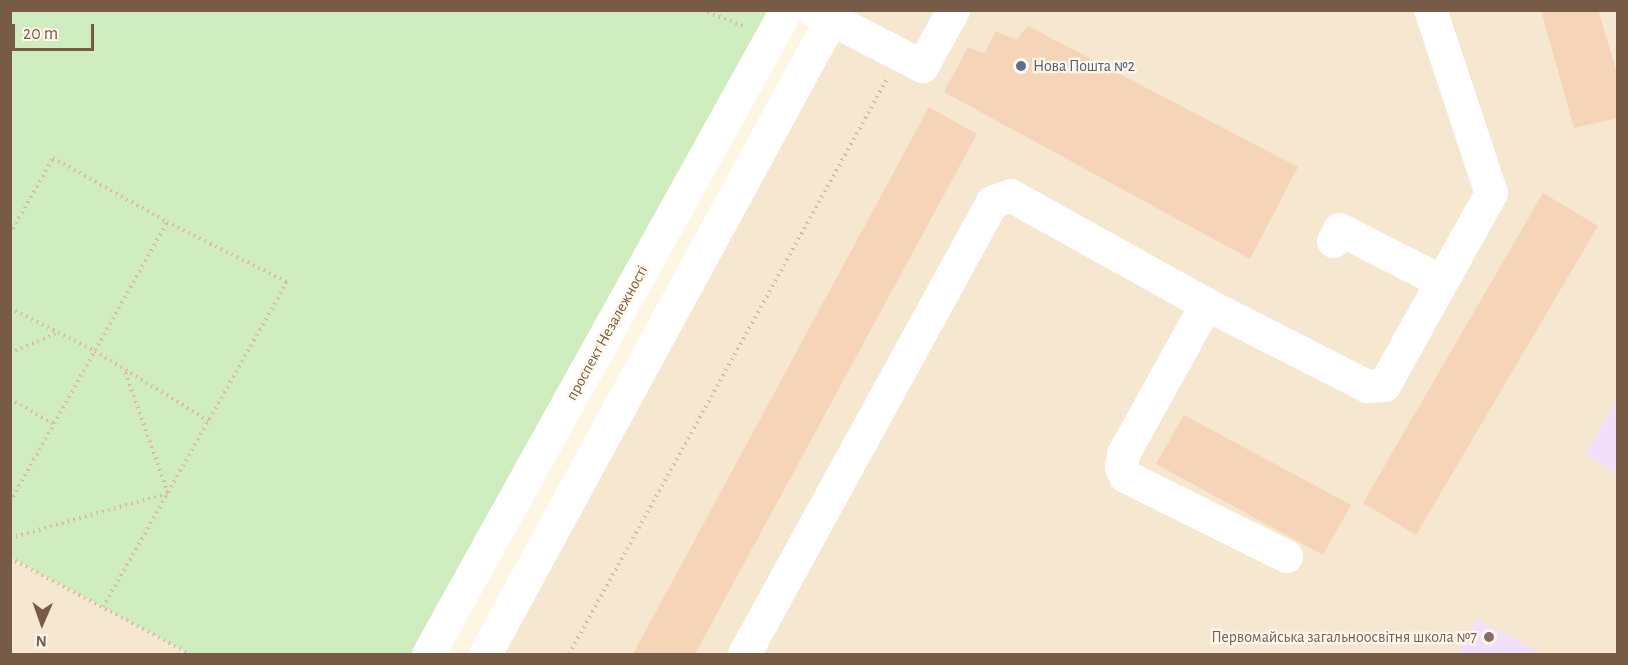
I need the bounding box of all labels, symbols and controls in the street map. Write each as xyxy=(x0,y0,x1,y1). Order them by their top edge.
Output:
scale bar xyxy=(15,12,98,50)
text: 20 m xyxy=(23,25,58,43)
place label: Нова Пошта №2 xyxy=(1033,56,1135,76)
marker: Нова Пошта №2 xyxy=(1014,59,1028,73)
street label: проспект Незалежності xyxy=(562,262,652,404)
north arrow xyxy=(12,593,72,653)
place label: Первомайська загальноосвітня школа №7 xyxy=(1211,627,1477,647)
marker: Первомайська загальноосвітня школа №7 xyxy=(1482,630,1496,644)
text: N xyxy=(36,633,47,649)

